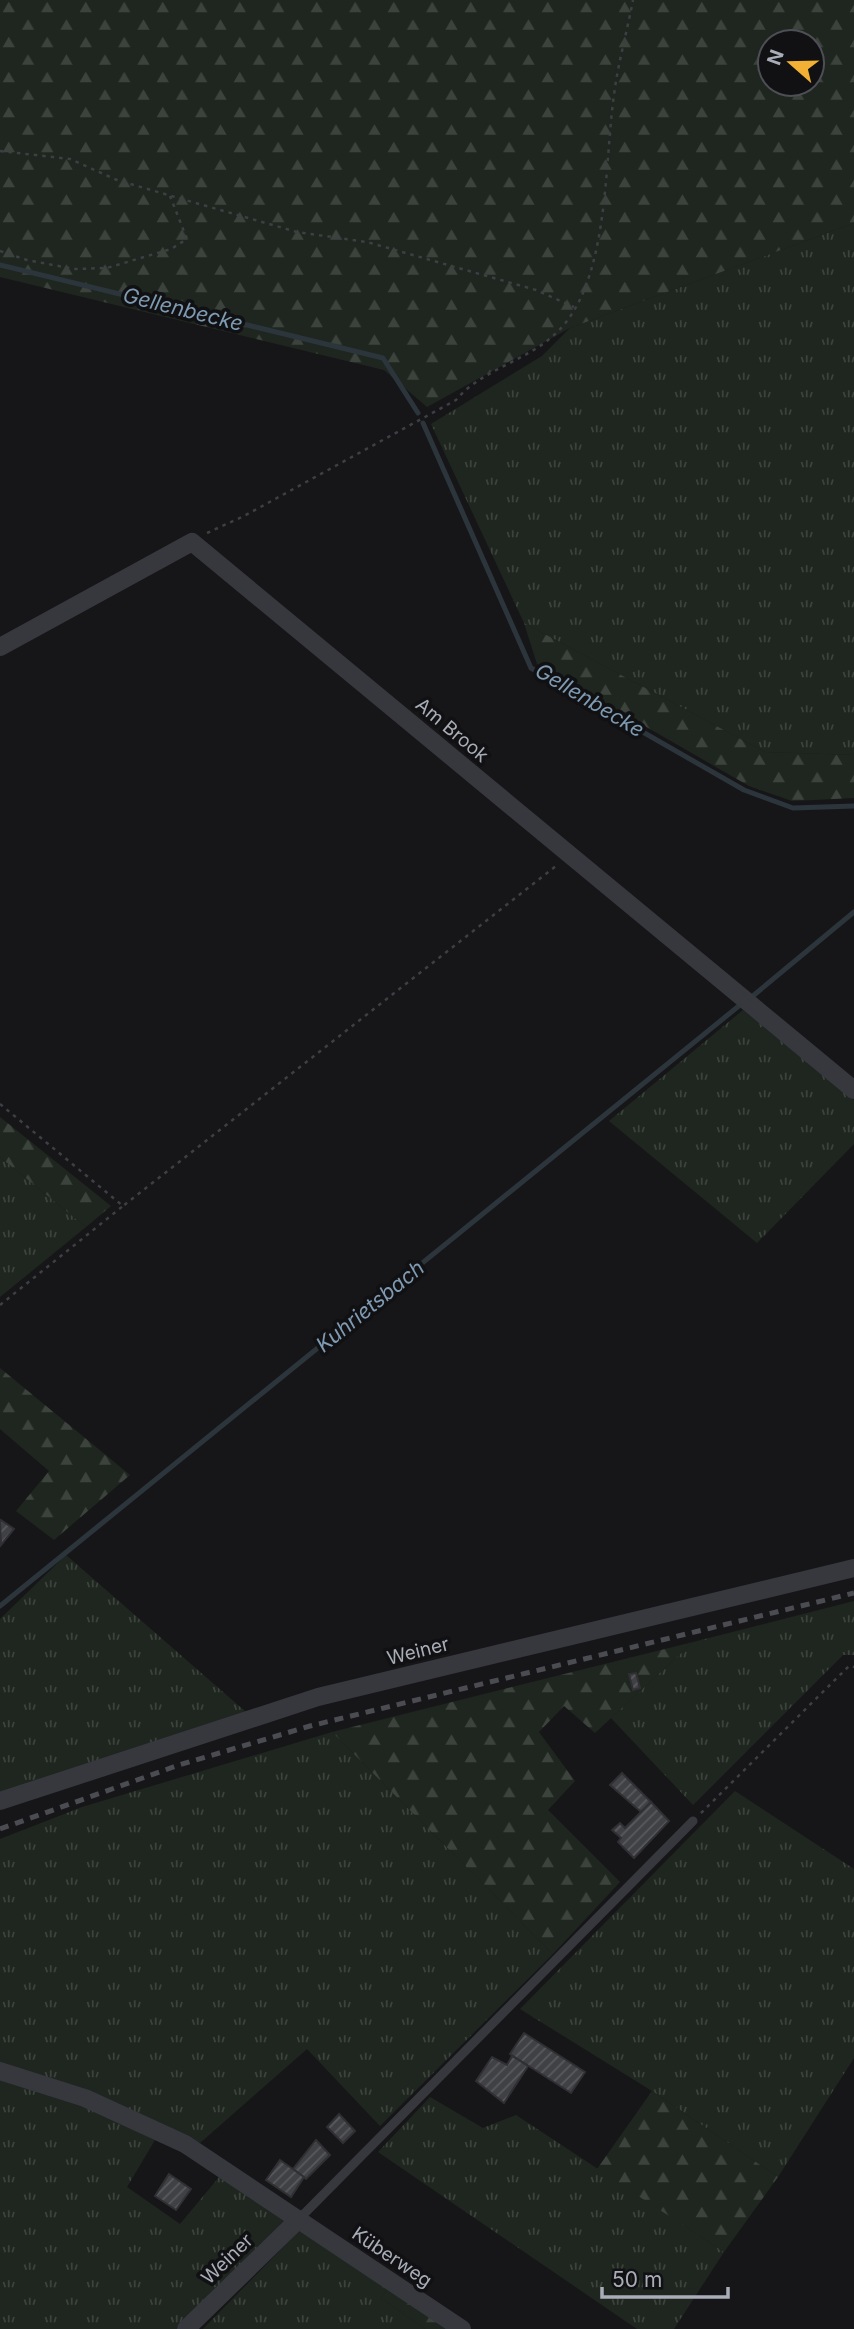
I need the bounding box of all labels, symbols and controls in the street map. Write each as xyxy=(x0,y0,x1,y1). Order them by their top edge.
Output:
north arrow xyxy=(756,28,826,98)
text: N xyxy=(762,47,789,68)
water label: Gellenbecke xyxy=(121,282,245,336)
water label: Gellenbecke xyxy=(531,658,649,742)
street label: Am Brook xyxy=(411,693,493,767)
water label: Kuhrietsbach xyxy=(311,1255,429,1357)
street label: Weiner xyxy=(385,1632,451,1670)
street label: Küberweg xyxy=(348,2222,436,2292)
street label: Weiner xyxy=(196,2229,258,2289)
scale bar xyxy=(602,2256,728,2300)
text: 50 m xyxy=(612,2267,662,2292)

